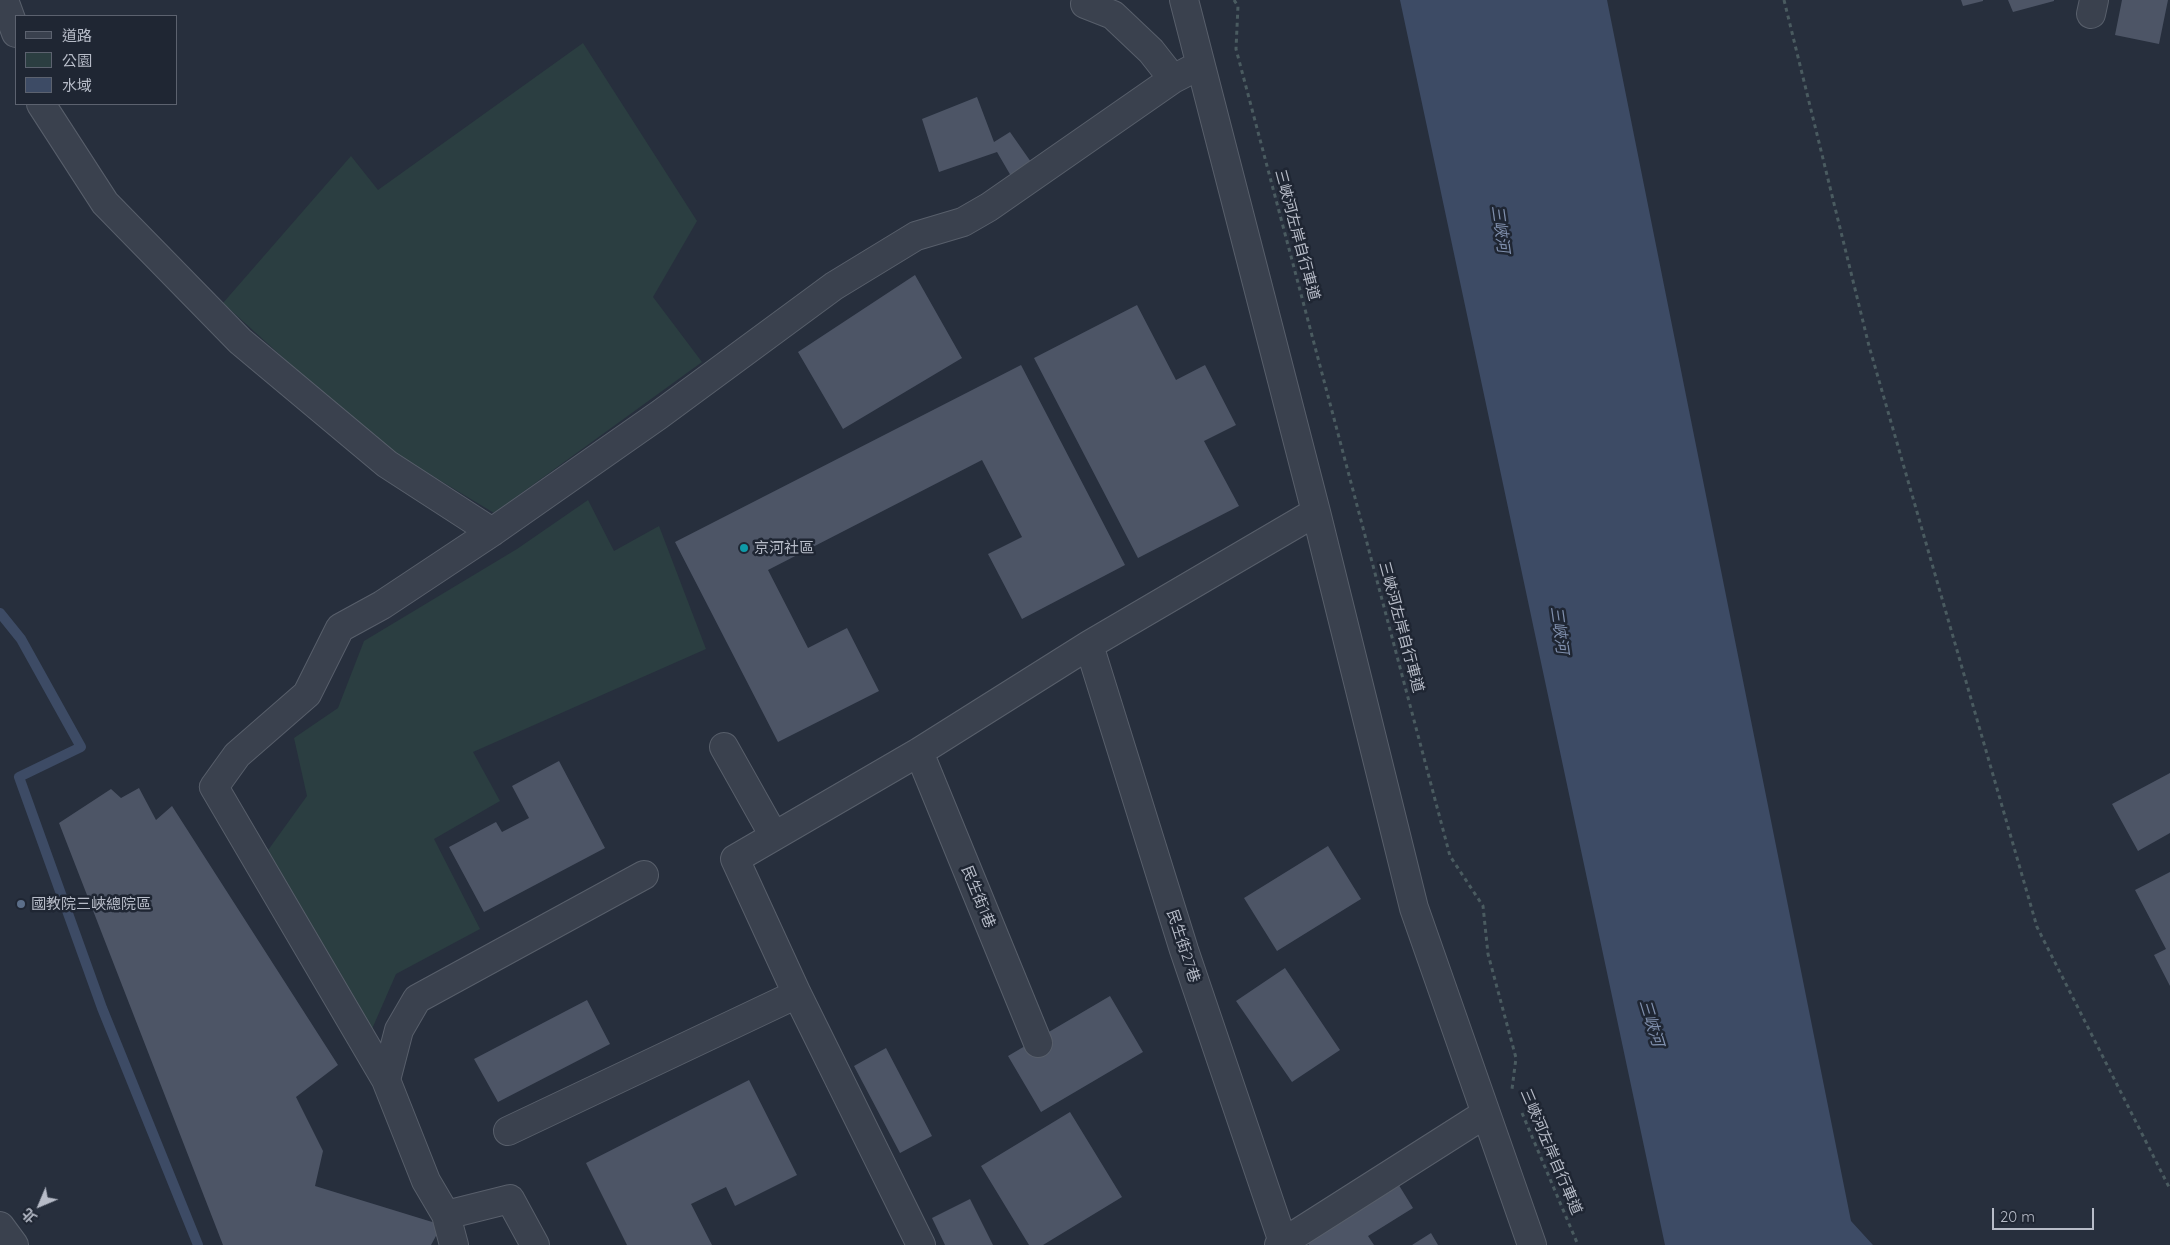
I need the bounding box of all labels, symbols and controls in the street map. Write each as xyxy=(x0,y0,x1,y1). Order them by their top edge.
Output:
legend xyxy=(15,15,178,105)
text: 道路 xyxy=(62,26,92,45)
text: 公園 xyxy=(62,51,92,70)
text: 水域 xyxy=(62,76,92,95)
street label: 三峽河左岸自行車道 xyxy=(1271,167,1323,303)
water label: 三峽河 xyxy=(1487,204,1513,254)
place label: 京河社區 xyxy=(754,539,814,557)
marker: 京河社區 xyxy=(738,542,750,554)
street label: 三峽河左岸自行車道 xyxy=(1375,559,1427,695)
water label: 三峽河 xyxy=(1546,605,1572,655)
street label: 民生街1巷 xyxy=(957,863,999,931)
place label: 國教院三峽總院區 xyxy=(31,895,151,913)
marker: 國教院三峽總院區 xyxy=(15,898,27,910)
street label: 民生街27巷 xyxy=(1163,907,1203,985)
water label: 三峽河 xyxy=(1635,997,1667,1049)
street label: 三峽河左岸自行車道 xyxy=(1516,1086,1586,1218)
north arrow xyxy=(15,1180,65,1230)
scale bar xyxy=(1995,1198,2098,1230)
text: 北 xyxy=(18,1204,41,1227)
text: 20 m xyxy=(2000,1207,2035,1226)

